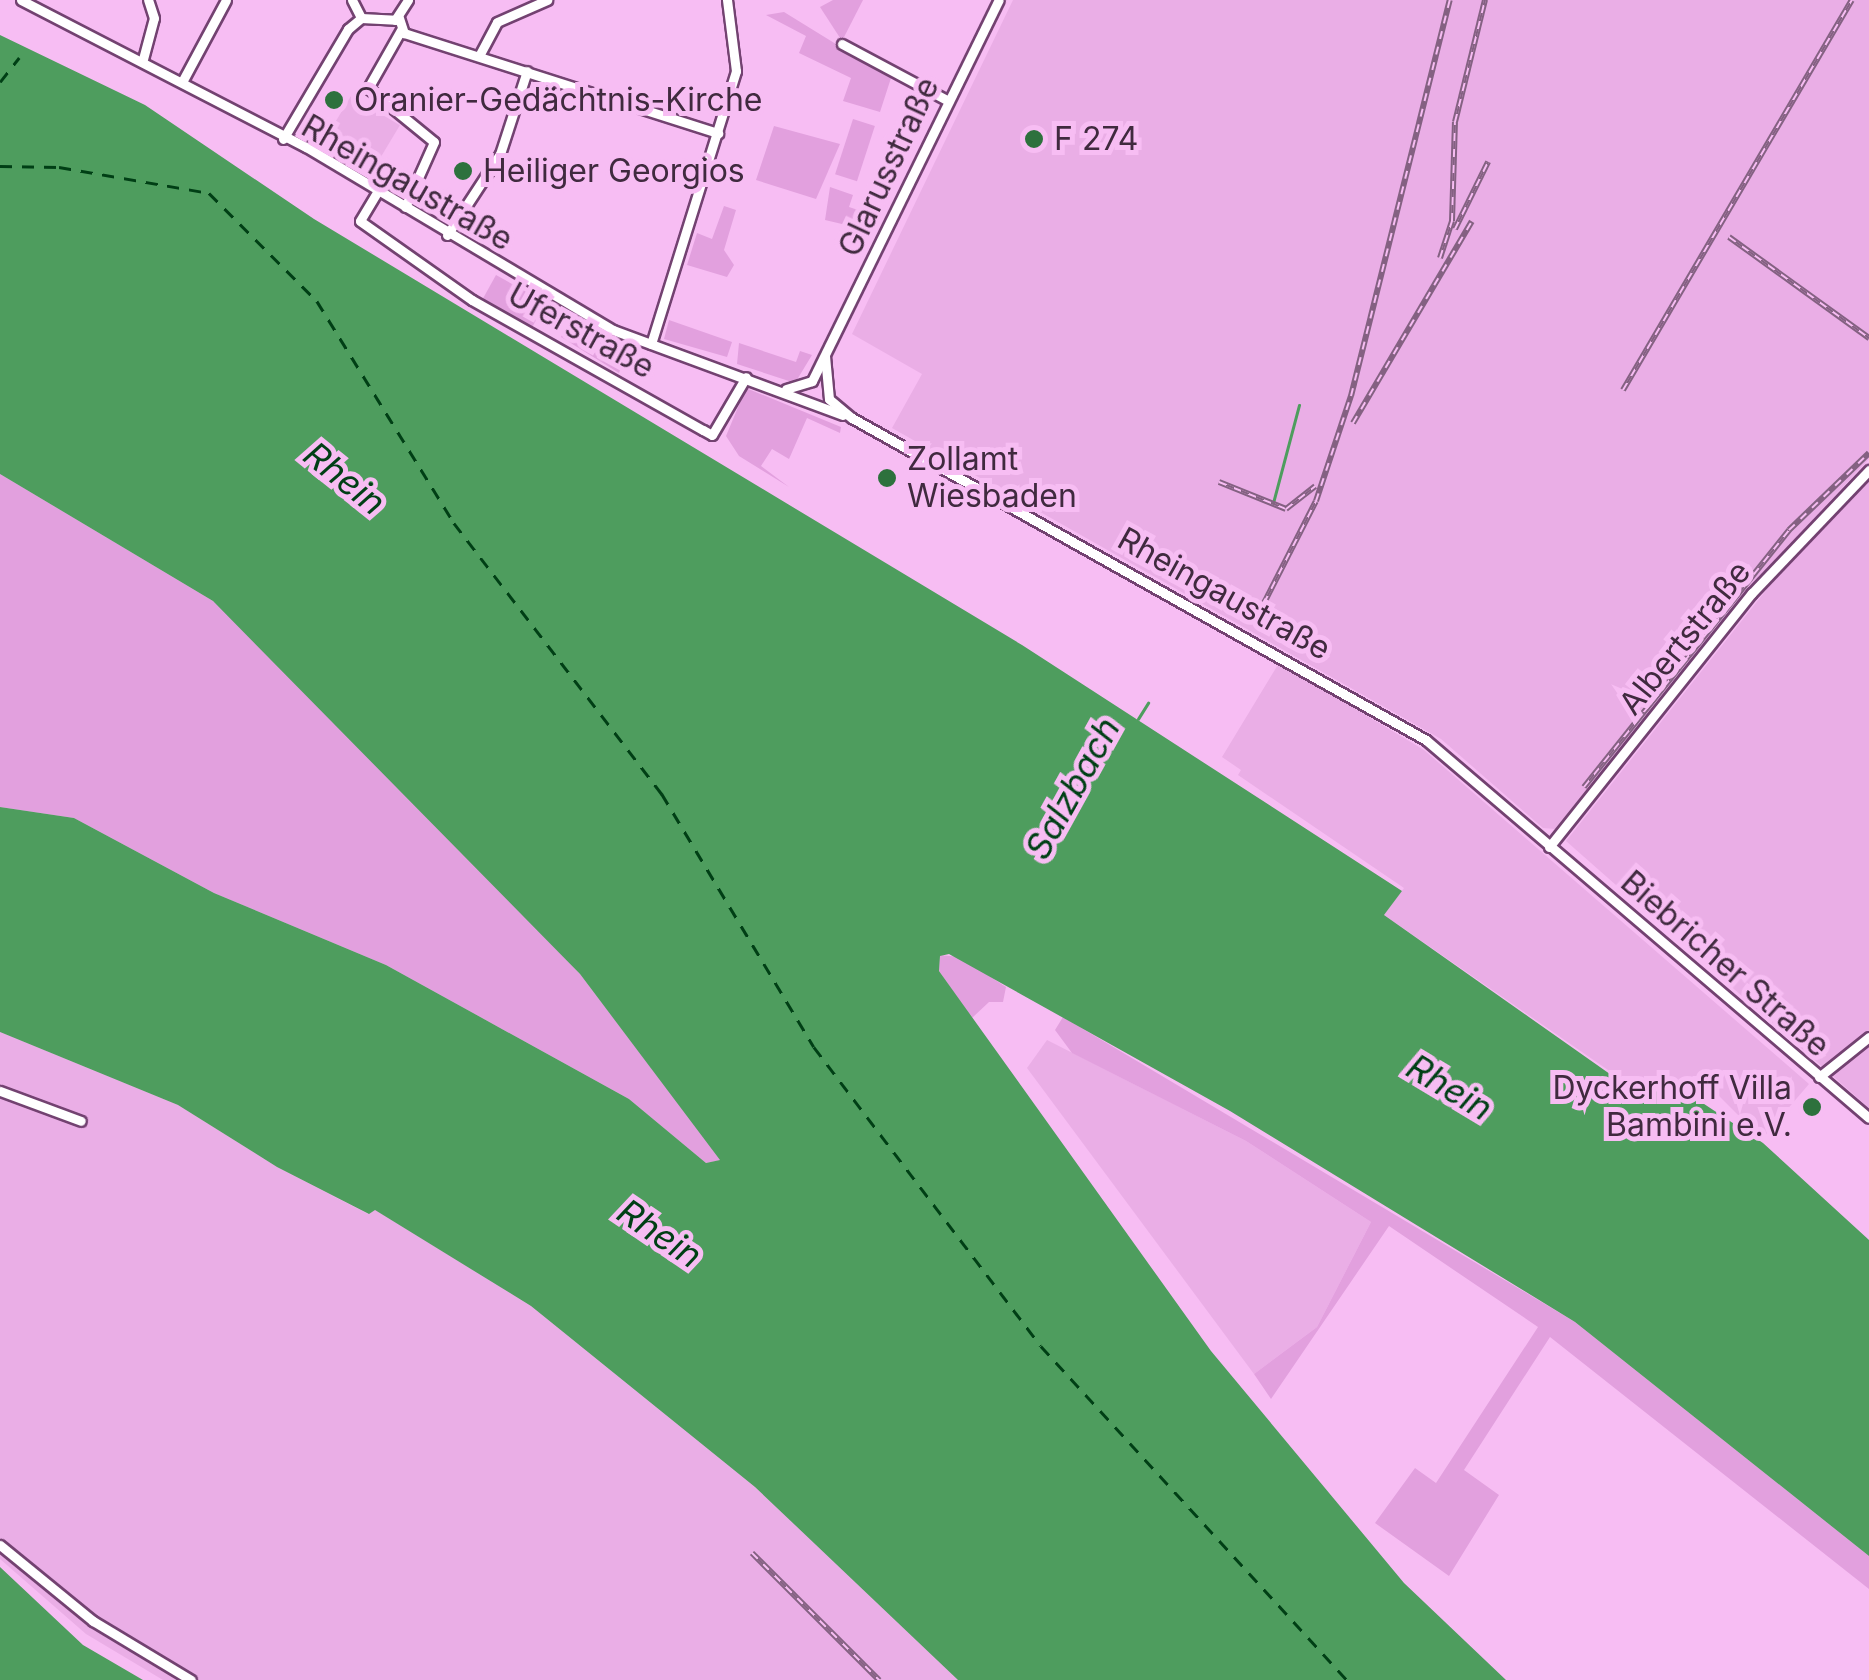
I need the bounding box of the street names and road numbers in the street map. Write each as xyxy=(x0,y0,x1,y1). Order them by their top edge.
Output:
street label: Glarusstraße xyxy=(831,71,947,263)
street label: Rheingaustraße xyxy=(295,107,519,259)
street label: Uferstraße xyxy=(501,275,661,387)
street label: Rheingaustraße xyxy=(1111,520,1337,668)
street label: Albertstraße xyxy=(1611,553,1759,723)
street label: Biebricher Straße xyxy=(1613,863,1837,1065)

